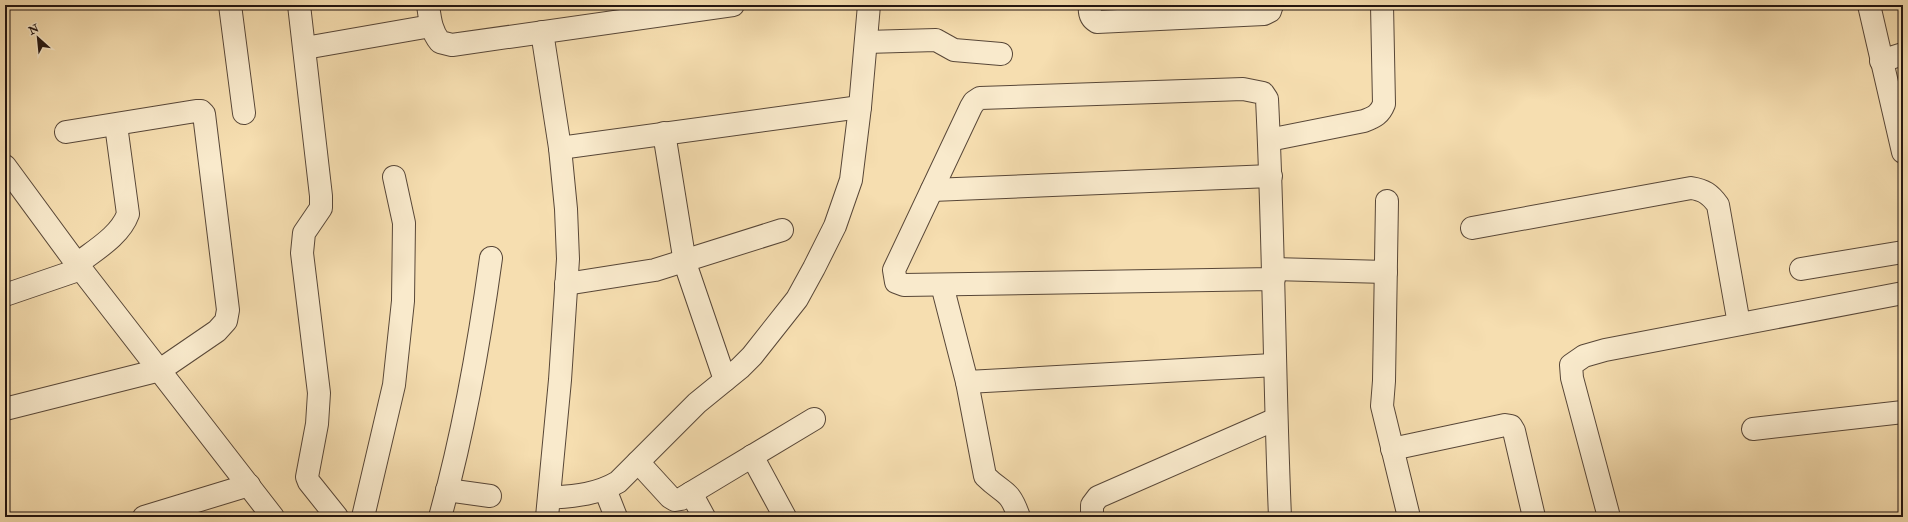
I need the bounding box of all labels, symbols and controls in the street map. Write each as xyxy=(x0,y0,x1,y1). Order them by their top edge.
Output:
north arrow xyxy=(18,18,58,58)
text: N xyxy=(25,21,42,38)

